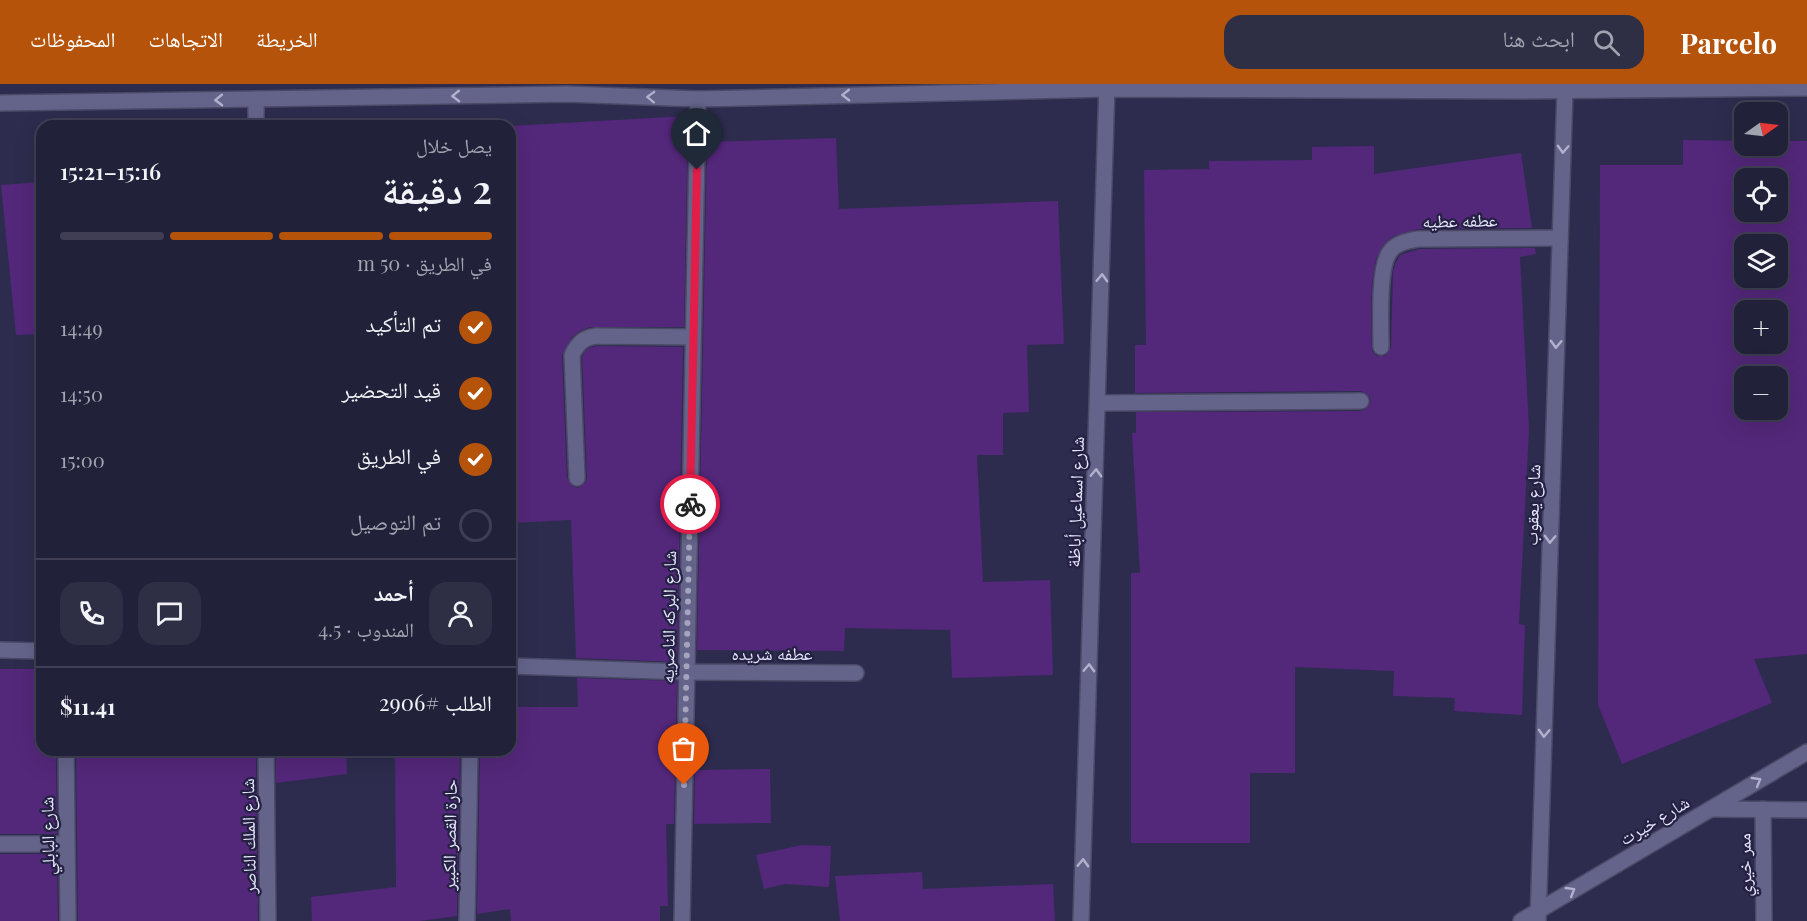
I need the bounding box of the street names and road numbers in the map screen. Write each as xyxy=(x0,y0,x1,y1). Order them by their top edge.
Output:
street label: عطفه عطيه xyxy=(1422,207,1498,233)
street label: شارع اسماعيل أباظة xyxy=(1061,436,1089,568)
street label: شارع يعقوب xyxy=(1519,464,1545,546)
street label: شارع البركه الناصريه xyxy=(655,550,681,684)
street label: عطفه شريده xyxy=(731,641,813,665)
street label: شارع الملك الناصر xyxy=(235,778,261,895)
street label: حارة القصر الكبير xyxy=(436,779,462,892)
street label: شارع خيرت xyxy=(1614,790,1694,850)
street label: شارع البابلي xyxy=(34,797,63,875)
street label: ممر خيري xyxy=(1731,833,1760,897)

